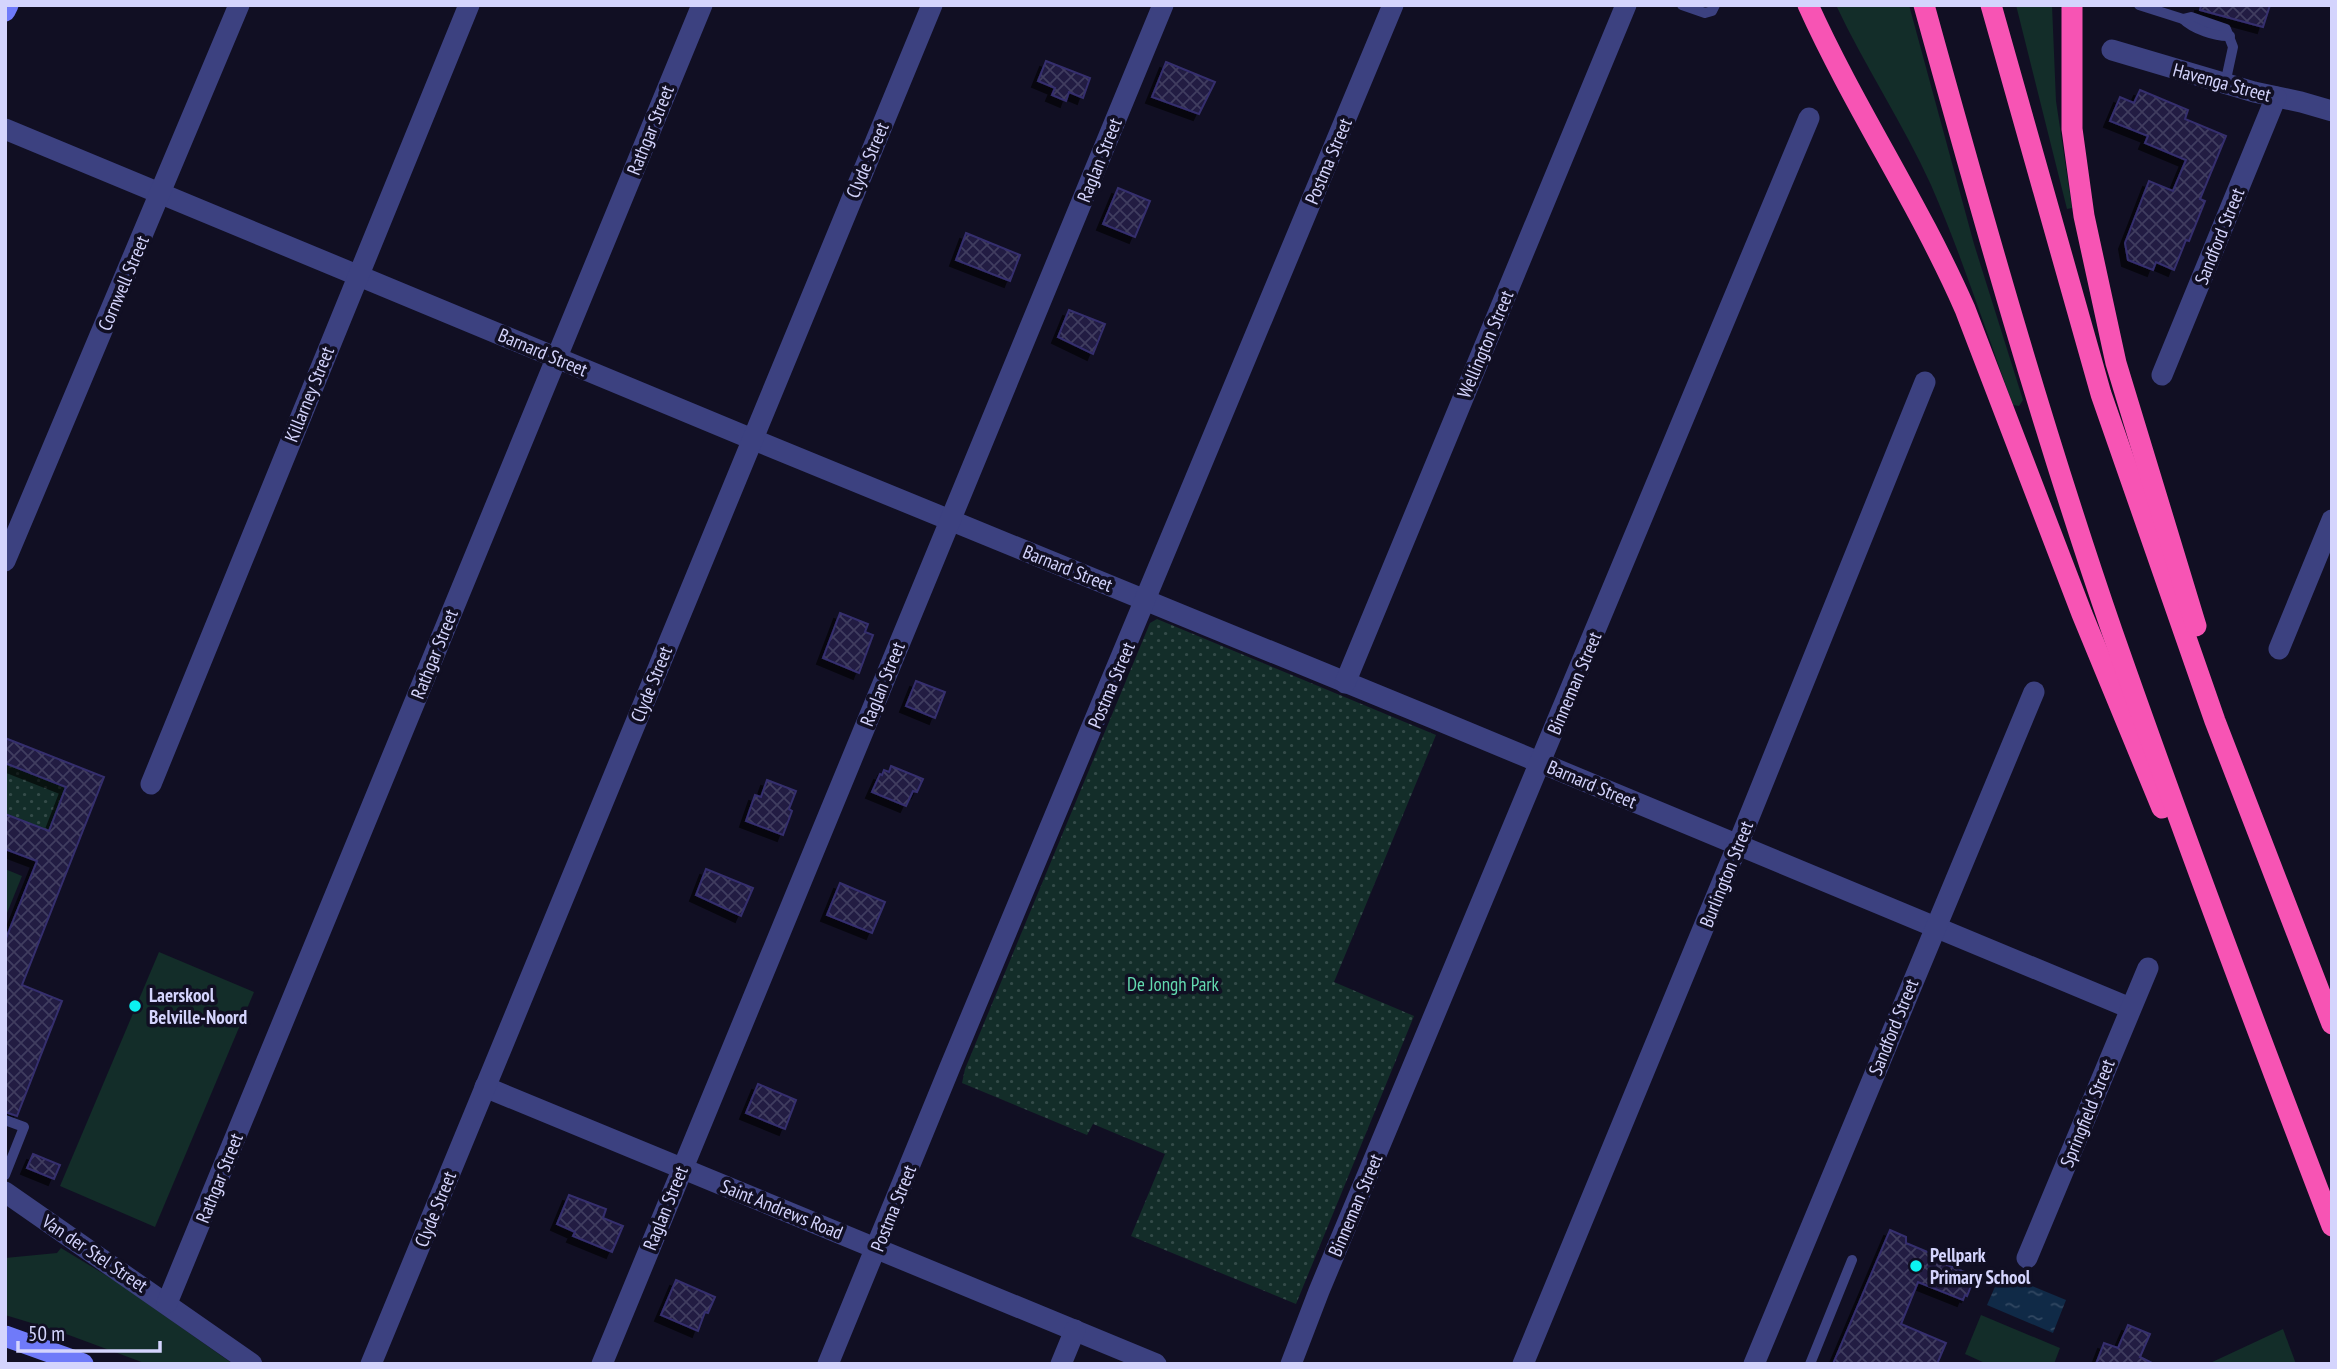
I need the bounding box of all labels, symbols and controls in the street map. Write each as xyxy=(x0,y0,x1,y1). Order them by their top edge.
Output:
street label: Havenga Street xyxy=(2170,57,2274,107)
street label: Rathgar Street xyxy=(621,81,679,178)
street label: Raglan Street xyxy=(1071,114,1127,206)
street label: Postma Street xyxy=(1299,114,1357,208)
street label: Clyde Street xyxy=(840,118,894,201)
street label: Sandford Street xyxy=(2189,183,2250,288)
street label: Cornwell Street xyxy=(92,231,154,334)
street label: Wellington Street xyxy=(1452,286,1519,401)
street label: Barnard Street xyxy=(495,322,592,382)
street label: Killarney Street xyxy=(279,342,339,445)
street label: Barnard Street xyxy=(1020,539,1117,597)
street label: Rathgar Street xyxy=(405,605,463,702)
street label: Binneman Street xyxy=(1542,627,1607,738)
street label: Raglan Street xyxy=(854,638,910,730)
street label: Postma Street xyxy=(1082,638,1140,732)
street label: Clyde Street xyxy=(625,642,677,725)
street label: Barnard Street xyxy=(1544,754,1641,814)
street label: Burlington Street xyxy=(1694,817,1758,931)
park label: De Jongh Park xyxy=(1127,972,1220,996)
street label: Sandford Street xyxy=(1863,974,1924,1079)
place label: Laerskool Belville-Noord xyxy=(149,983,247,1029)
marker: Laerskool Belville-Noord xyxy=(127,998,143,1014)
street label: Springfield Street xyxy=(2054,1055,2120,1171)
street label: Rathgar Street xyxy=(190,1129,248,1226)
street label: Binneman Street xyxy=(1323,1149,1388,1260)
street label: Postma Street xyxy=(865,1161,921,1255)
street label: Raglan Street xyxy=(637,1162,693,1254)
street label: Clyde Street xyxy=(409,1167,461,1250)
street label: Saint Andrews Road xyxy=(717,1174,847,1244)
street label: Van der Stel Street xyxy=(37,1208,153,1298)
place label: Pellpark Primary School xyxy=(1930,1243,2031,1289)
marker: Pellpark Primary School xyxy=(1908,1258,1924,1274)
scale bar xyxy=(18,1310,159,1354)
text: 50 m xyxy=(28,1320,65,1347)

